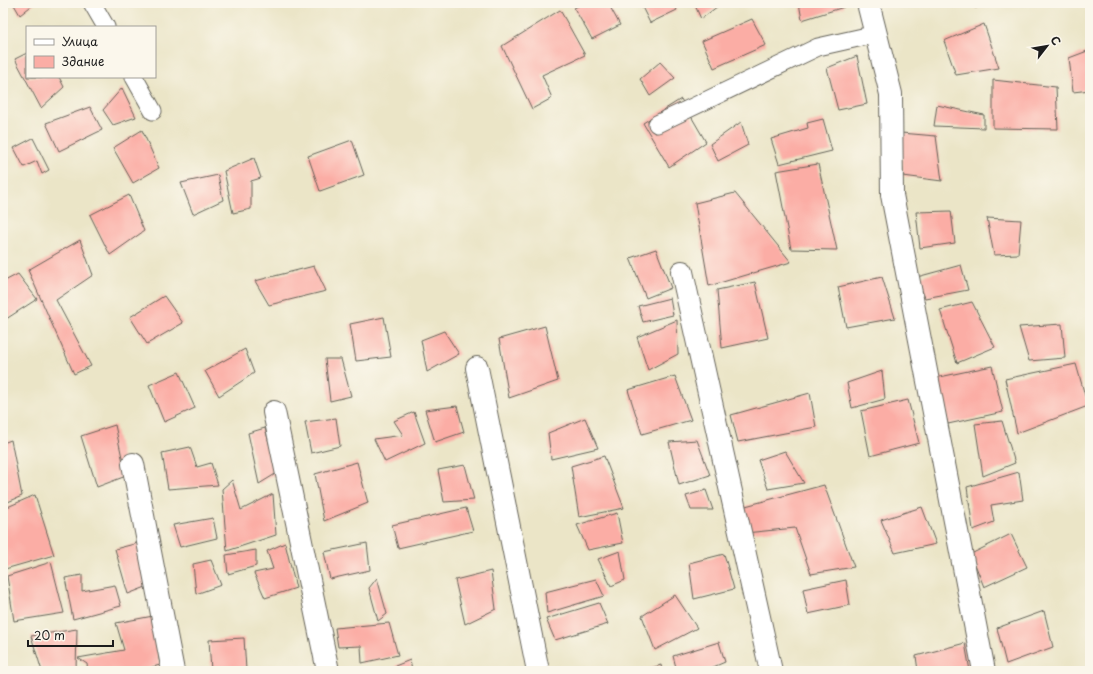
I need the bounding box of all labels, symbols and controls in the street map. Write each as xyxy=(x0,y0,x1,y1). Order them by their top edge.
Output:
legend xyxy=(26,26,156,78)
north arrow xyxy=(1027,26,1067,66)
text: Улица xyxy=(62,32,98,50)
text: С xyxy=(1047,33,1065,49)
text: Здание xyxy=(62,52,104,70)
scale bar xyxy=(28,622,113,648)
text: 20 m xyxy=(34,626,65,644)

